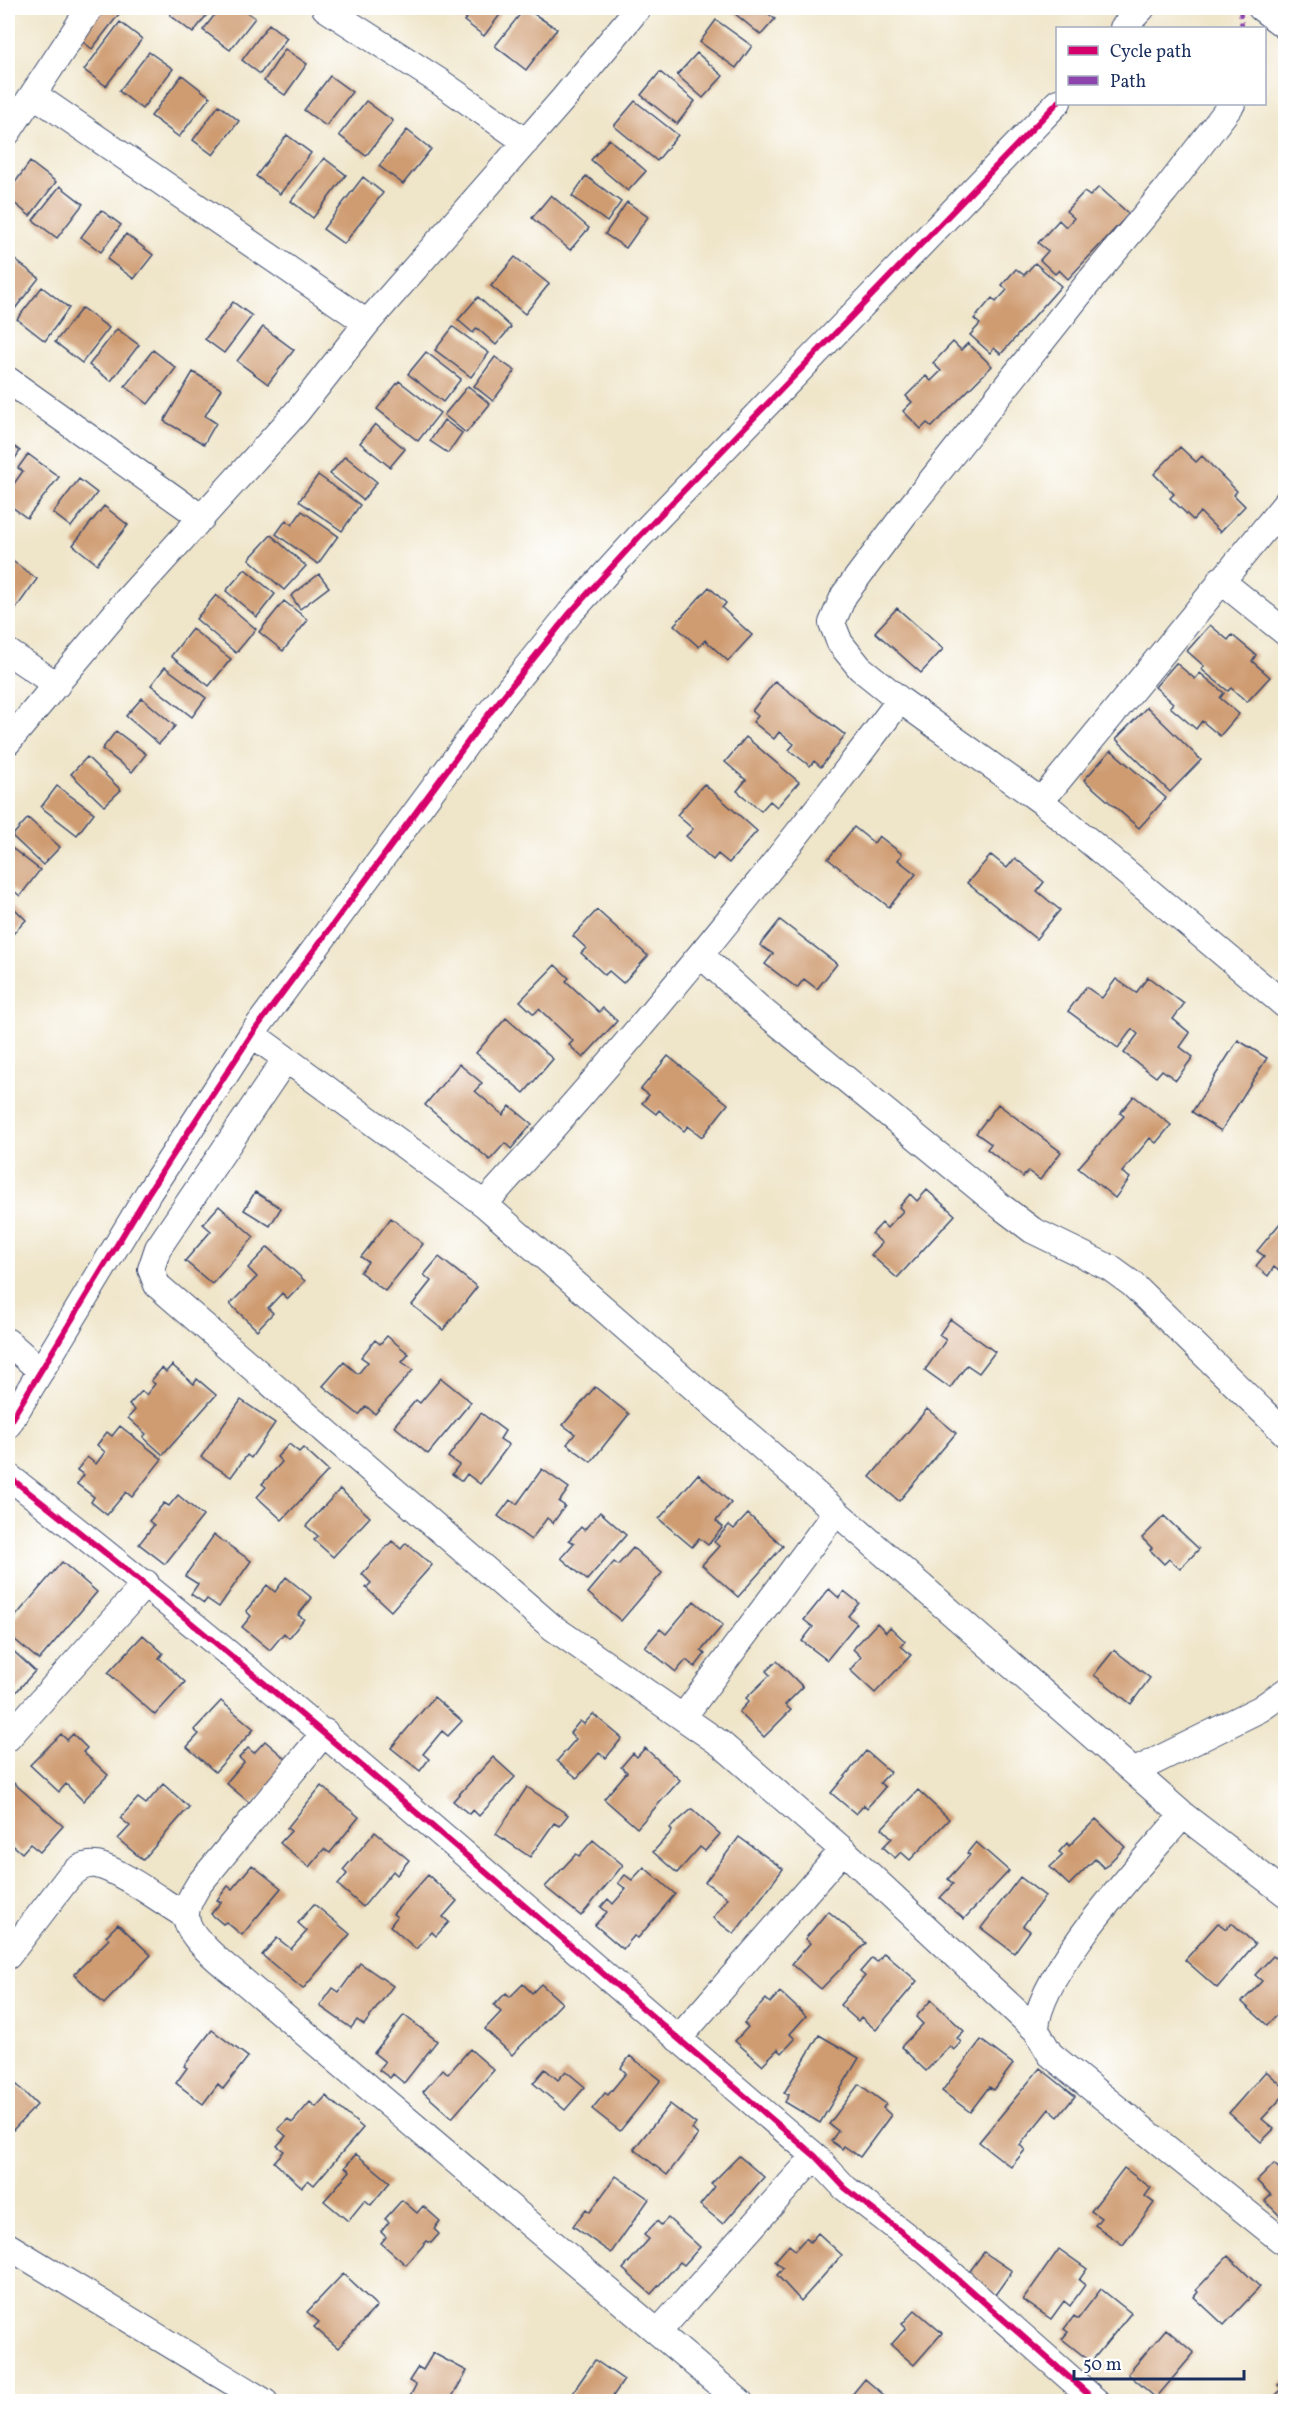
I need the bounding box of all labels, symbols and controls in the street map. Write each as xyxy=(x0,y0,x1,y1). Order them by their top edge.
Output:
legend xyxy=(1056,27,1266,105)
text: Cycle path xyxy=(1110,40,1192,65)
text: Path xyxy=(1110,70,1146,95)
scale bar xyxy=(1074,2343,1244,2381)
text: 50 m xyxy=(1083,2353,1122,2378)

